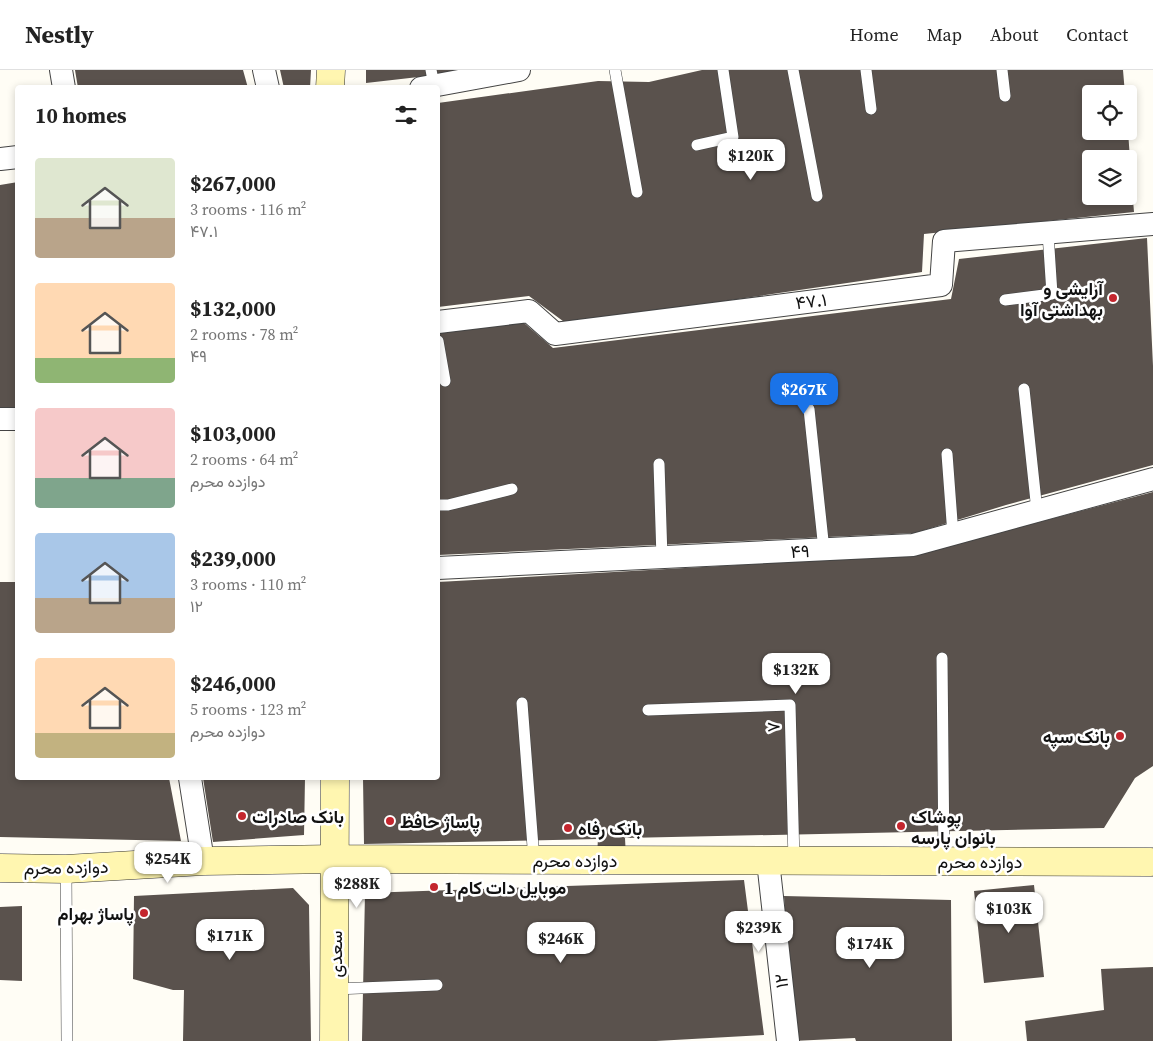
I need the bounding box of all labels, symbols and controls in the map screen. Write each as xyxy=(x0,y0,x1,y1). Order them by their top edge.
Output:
text: Nestly xyxy=(25,18,94,51)
text: Home xyxy=(850,22,899,47)
text: Map xyxy=(927,22,962,47)
text: About xyxy=(990,22,1038,47)
text: Contact xyxy=(1066,22,1128,47)
map controls xyxy=(1082,85,1137,205)
button: locate xyxy=(1082,85,1137,140)
text: 10 homes xyxy=(35,101,127,130)
icon: filters xyxy=(392,101,420,129)
pin: $120K xyxy=(716,138,786,181)
text: $120K xyxy=(728,144,774,166)
button: layers xyxy=(1082,150,1137,205)
text: $267,000 xyxy=(190,169,276,198)
icon: home xyxy=(75,178,135,238)
text: 3 rooms · 116 m² xyxy=(190,198,306,220)
text: ۴۷.۱ xyxy=(190,220,218,242)
place label: آرایشی و بهداشتی آوا xyxy=(1020,276,1104,322)
street label: ۴۷.۱ xyxy=(794,287,828,315)
marker: آرایشی و بهداشتی آوا xyxy=(1107,292,1119,304)
text: $132,000 xyxy=(190,294,276,323)
icon: home xyxy=(75,303,135,363)
text: 2 rooms · 78 m² xyxy=(190,323,298,345)
text: ۴۹ xyxy=(190,345,207,367)
pin: $267K xyxy=(769,372,839,415)
text: $267K xyxy=(781,378,827,400)
text: $103,000 xyxy=(190,419,276,448)
icon: home xyxy=(75,428,135,488)
text: 2 rooms · 64 m² xyxy=(190,448,298,470)
text: دوازده محرم xyxy=(190,470,265,492)
street label: ۴۹ xyxy=(790,538,810,564)
text: $239,000 xyxy=(190,544,276,573)
icon: home xyxy=(75,553,135,613)
text: 3 rooms · 110 m² xyxy=(190,573,306,595)
text: ۱۲ xyxy=(190,595,203,617)
pin: $132K xyxy=(761,652,831,695)
text: $132K xyxy=(773,658,819,680)
text: $246,000 xyxy=(190,669,276,698)
icon: home xyxy=(75,678,135,738)
text: 5 rooms · 123 m² xyxy=(190,698,306,720)
text: دوازده محرم xyxy=(190,720,265,742)
street label: ۷ xyxy=(760,721,786,733)
place label: بانک سپه xyxy=(1043,724,1110,749)
marker: بانک سپه xyxy=(1114,730,1126,742)
place label: بانک صادرات xyxy=(252,804,344,829)
place label: پوشاک بانوان پارسه xyxy=(911,804,996,850)
place label: پاساژ حافظ xyxy=(400,809,480,834)
marker: بانک صادرات xyxy=(236,810,248,822)
marker: پاساژ حافظ xyxy=(384,815,396,827)
place label: بانک رفاه xyxy=(578,816,642,841)
marker: پوشاک بانوان پارسه xyxy=(895,820,907,832)
marker: بانک رفاه xyxy=(562,822,574,834)
pin: $254K xyxy=(133,842,203,884)
text: $254K xyxy=(145,847,191,869)
street label: دوازده محرم xyxy=(533,848,617,873)
street label: دوازده محرم xyxy=(938,849,1022,874)
street label: دوازده محرم xyxy=(23,854,109,880)
pin: $288K xyxy=(322,866,392,909)
text: $288K xyxy=(334,872,380,894)
place label: موبایل دات کام 1 xyxy=(444,875,566,900)
marker: موبایل دات کام 1 xyxy=(428,881,440,893)
pin: $103K xyxy=(974,892,1044,934)
text: $103K xyxy=(986,897,1032,919)
place label: پاساژ بهرام xyxy=(57,901,134,926)
marker: پاساژ بهرام xyxy=(138,907,150,919)
pin: $239K xyxy=(724,910,794,953)
text: $239K xyxy=(736,916,782,938)
pin: $171K xyxy=(195,918,265,961)
pin: $246K xyxy=(526,922,596,964)
text: $171K xyxy=(207,924,253,946)
pin: $174K xyxy=(835,926,905,969)
text: $246K xyxy=(538,927,584,949)
street label: سعدی xyxy=(323,931,348,977)
text: $174K xyxy=(847,932,893,954)
street label: ۱۲ xyxy=(768,972,794,990)

